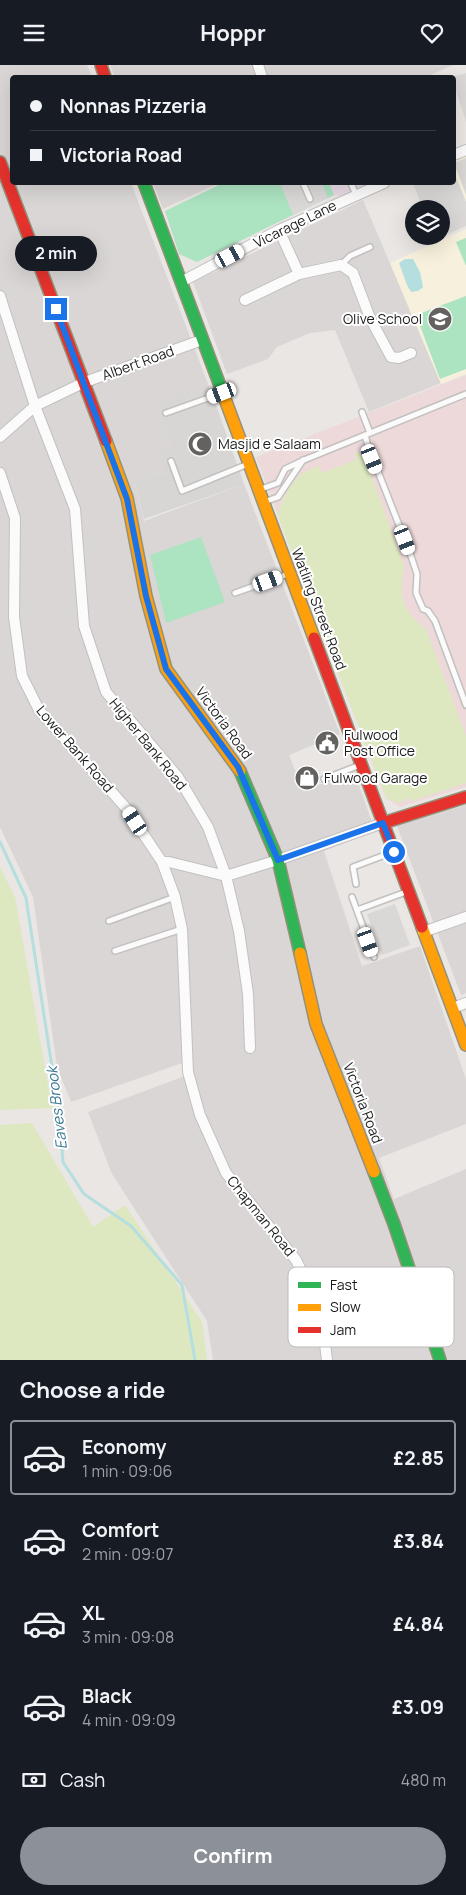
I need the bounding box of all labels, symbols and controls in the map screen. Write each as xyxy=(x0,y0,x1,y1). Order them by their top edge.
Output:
text: Hoppr xyxy=(200,18,266,48)
icon: menu xyxy=(20,19,48,47)
icon: heart xyxy=(418,19,446,47)
text: Nonnas Pizzeria xyxy=(60,93,206,119)
text: Victoria Road xyxy=(60,142,182,168)
street label: Vicarage Lane xyxy=(250,195,339,252)
map controls xyxy=(405,200,450,245)
button: layers xyxy=(405,200,450,245)
callout: 2 min xyxy=(15,237,97,271)
text: 2 min xyxy=(35,242,77,264)
car xyxy=(213,242,246,270)
route end xyxy=(45,298,67,320)
school or university icon: Olive School xyxy=(427,306,453,332)
place label: Olive School xyxy=(343,309,422,328)
street label: Albert Road xyxy=(99,341,176,384)
car xyxy=(205,381,238,405)
mosque icon: Masjid e Salaam xyxy=(187,431,213,457)
place label: Masjid e Salaam xyxy=(218,434,321,453)
car xyxy=(359,442,384,476)
car xyxy=(392,523,417,557)
street label: Watling Street Road xyxy=(288,545,351,672)
car xyxy=(251,569,284,593)
street label: Victoria Road xyxy=(192,683,257,763)
street label: Higher Bank Road xyxy=(105,694,191,794)
street label: Lower Bank Road xyxy=(32,701,118,796)
place label: Fulwood Post Office xyxy=(344,725,415,760)
public building icon: Fulwood Post Office xyxy=(314,730,340,756)
shop icon: Fulwood Garage xyxy=(294,765,320,791)
place label: Fulwood Garage xyxy=(324,768,427,787)
car xyxy=(120,804,149,838)
route start xyxy=(383,841,405,863)
car xyxy=(355,925,380,959)
street label: Victoria Road xyxy=(339,1060,388,1146)
water label: Eaves Brook xyxy=(41,1063,72,1151)
street label: Chapman Road xyxy=(223,1171,300,1260)
legend xyxy=(288,1267,454,1347)
text: Fast xyxy=(330,1275,358,1294)
text: Slow xyxy=(330,1297,361,1316)
text: Jam xyxy=(330,1320,356,1339)
text: Choose a ride xyxy=(20,1375,165,1405)
text: Economy xyxy=(82,1434,166,1460)
icon: car xyxy=(22,1435,67,1480)
text: £2.85 xyxy=(393,1445,444,1471)
text: 1 min · 09:06 xyxy=(82,1460,172,1482)
text: Comfort xyxy=(82,1517,159,1543)
icon: car xyxy=(22,1518,67,1563)
text: £3.84 xyxy=(393,1528,444,1554)
text: 2 min · 09:07 xyxy=(82,1543,173,1565)
text: XL xyxy=(82,1600,105,1626)
icon: car xyxy=(22,1601,67,1646)
text: £4.84 xyxy=(393,1611,444,1637)
text: 3 min · 09:08 xyxy=(82,1626,174,1648)
text: Black xyxy=(82,1683,131,1709)
icon: car xyxy=(22,1684,67,1729)
text: £3.09 xyxy=(392,1694,444,1720)
text: 4 min · 09:09 xyxy=(82,1709,176,1731)
icon: cash xyxy=(20,1766,48,1794)
text: Cash xyxy=(60,1767,105,1793)
text: 480 m xyxy=(401,1769,446,1791)
button: Confirm xyxy=(20,1827,446,1885)

